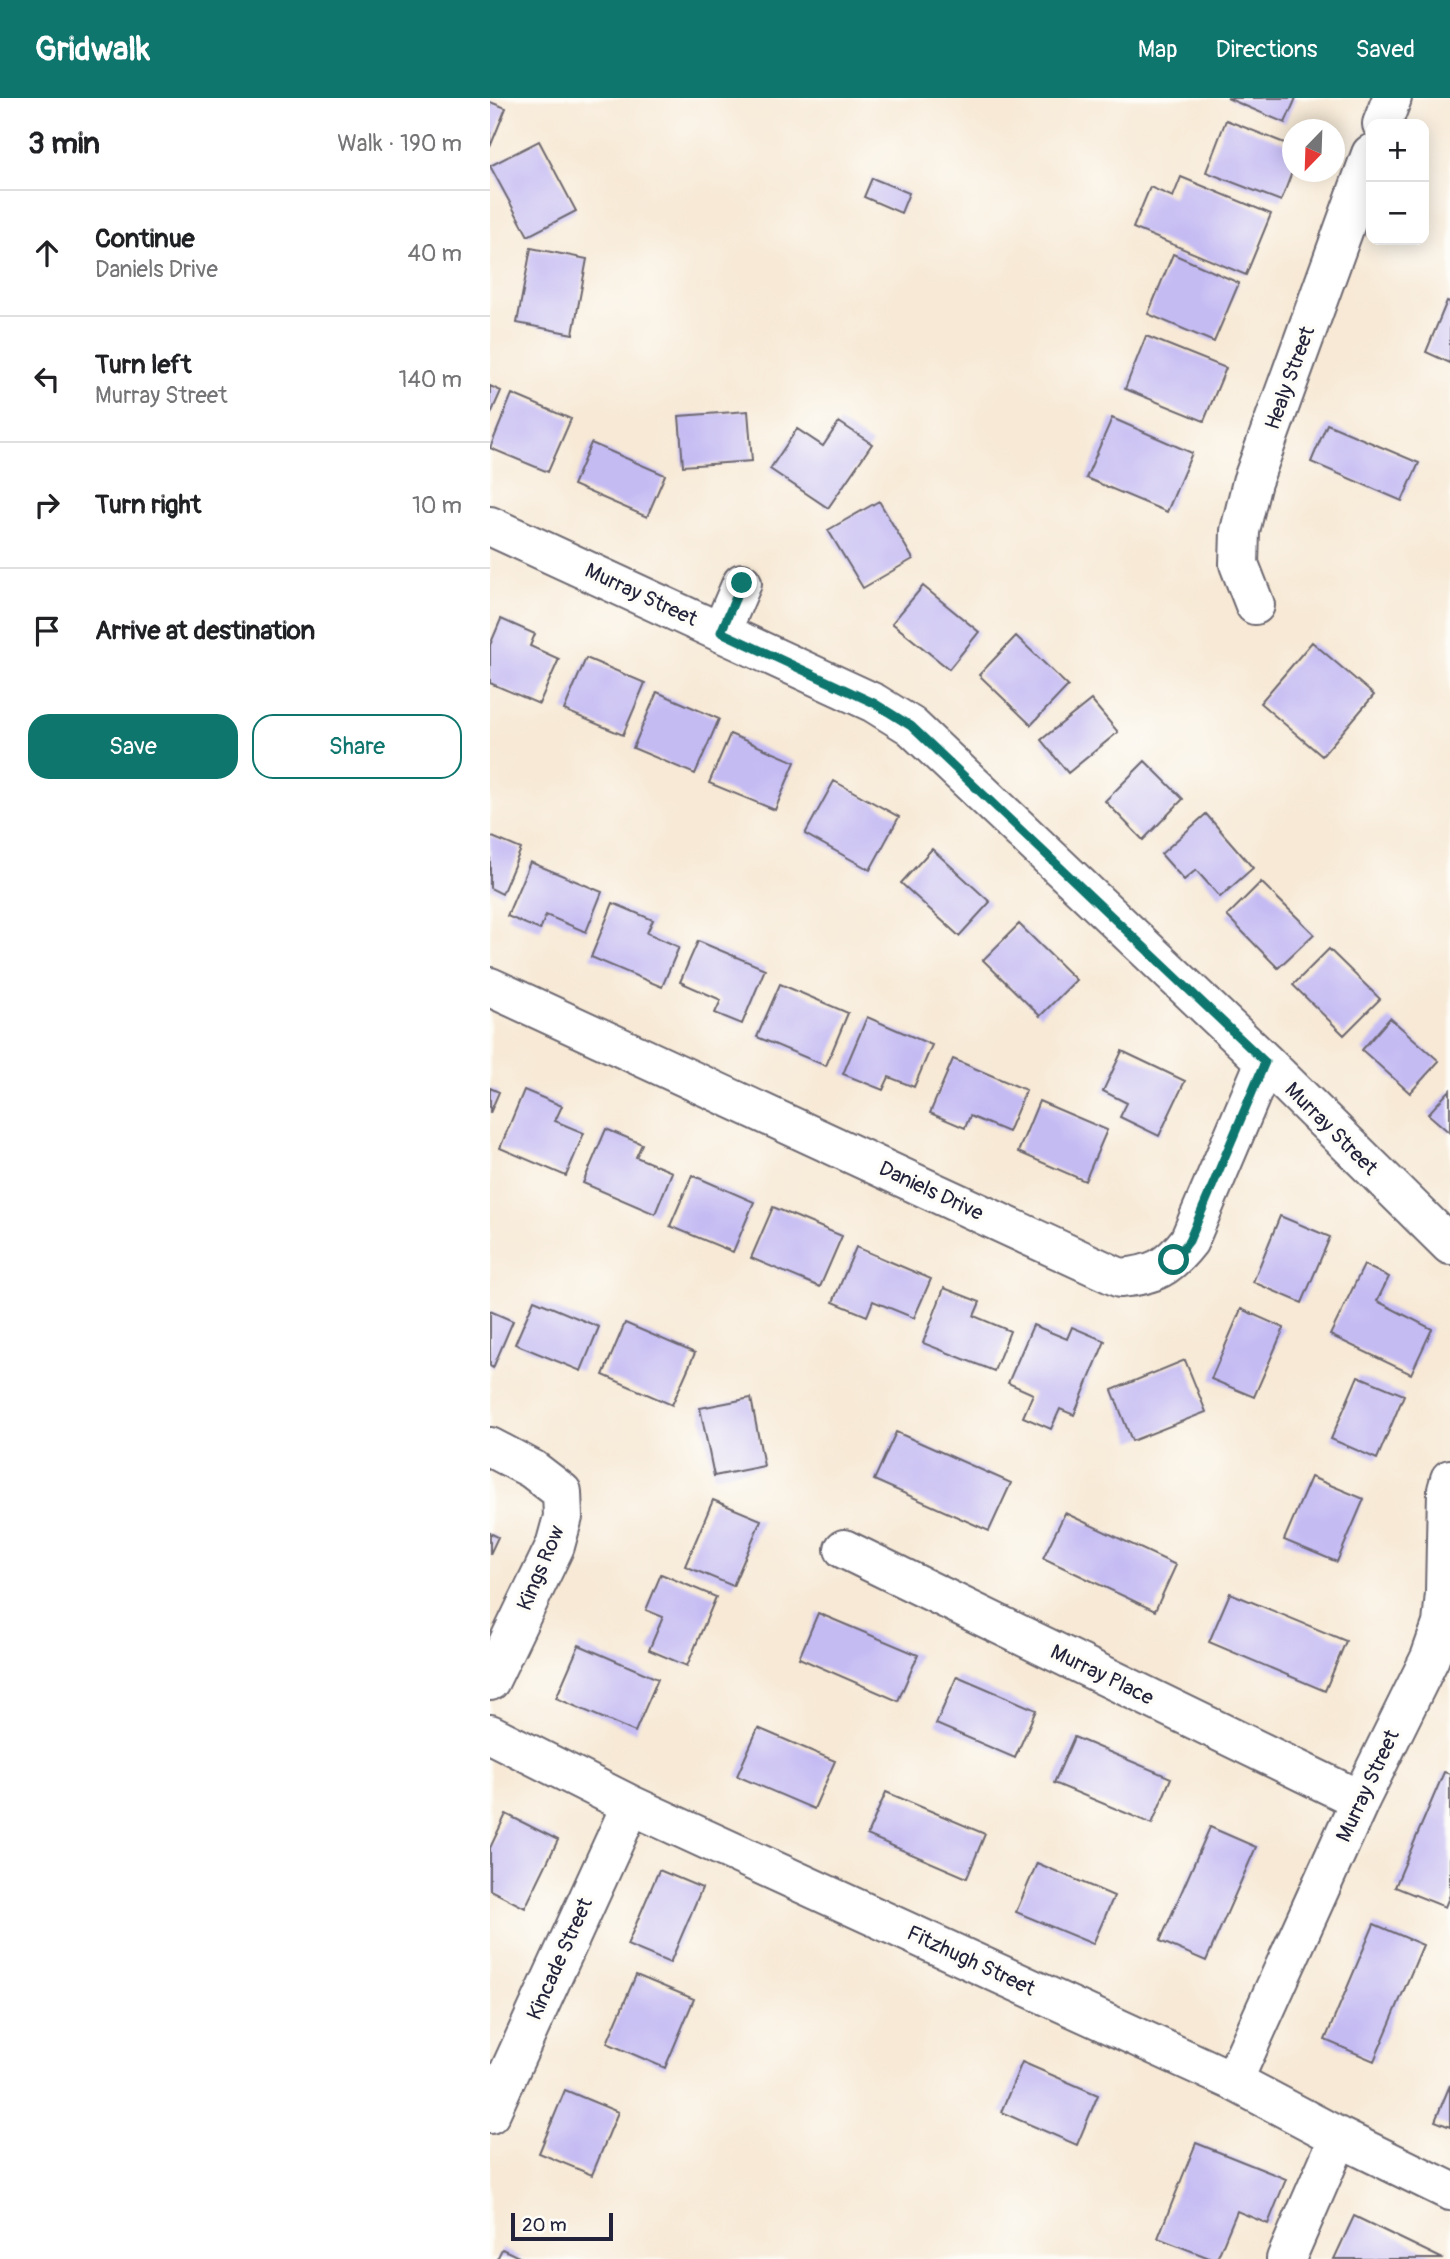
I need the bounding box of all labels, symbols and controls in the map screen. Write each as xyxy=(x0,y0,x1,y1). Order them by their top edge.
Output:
text: Gridwalk xyxy=(35,29,150,70)
text: Map xyxy=(1138,35,1178,64)
text: Directions xyxy=(1216,35,1317,64)
text: Saved xyxy=(1355,35,1415,64)
north arrow xyxy=(1282,119,1345,182)
map controls xyxy=(1366,119,1429,245)
button: + xyxy=(1366,119,1429,182)
text: 3 min xyxy=(28,125,100,162)
text: Walk · 190 m xyxy=(337,129,462,158)
button: − xyxy=(1366,182,1429,245)
text: Continue xyxy=(95,223,195,255)
icon: ahead xyxy=(28,234,66,272)
text: 40 m xyxy=(408,239,462,268)
text: Daniels Drive xyxy=(95,255,218,284)
street label: Healy Street xyxy=(1259,322,1321,433)
text: Turn left xyxy=(95,349,191,381)
icon: left xyxy=(28,360,66,398)
text: 140 m xyxy=(399,365,462,394)
text: Murray Street xyxy=(95,381,227,410)
icon: right xyxy=(28,486,66,524)
text: Turn right xyxy=(95,489,201,521)
text: 10 m xyxy=(412,491,462,520)
street label: Murray Street xyxy=(580,557,702,633)
route end xyxy=(726,567,757,598)
icon: arrive xyxy=(28,612,66,650)
text: Arrive at destination xyxy=(95,615,315,647)
button: Save xyxy=(28,714,238,779)
button: Share xyxy=(252,714,462,779)
street label: Murray Street xyxy=(1279,1077,1384,1182)
street label: Daniels Drive xyxy=(875,1155,988,1227)
route start xyxy=(1158,1244,1189,1275)
street label: Kings Row xyxy=(511,1521,571,1615)
street label: Murray Place xyxy=(1046,1638,1159,1712)
street label: Murray Street xyxy=(1330,1725,1406,1847)
street label: Kincade Street xyxy=(521,1893,599,2024)
street label: Fitzhugh Street xyxy=(903,1920,1040,2003)
scale bar xyxy=(511,2210,612,2242)
text: 20 m xyxy=(522,2213,567,2237)

